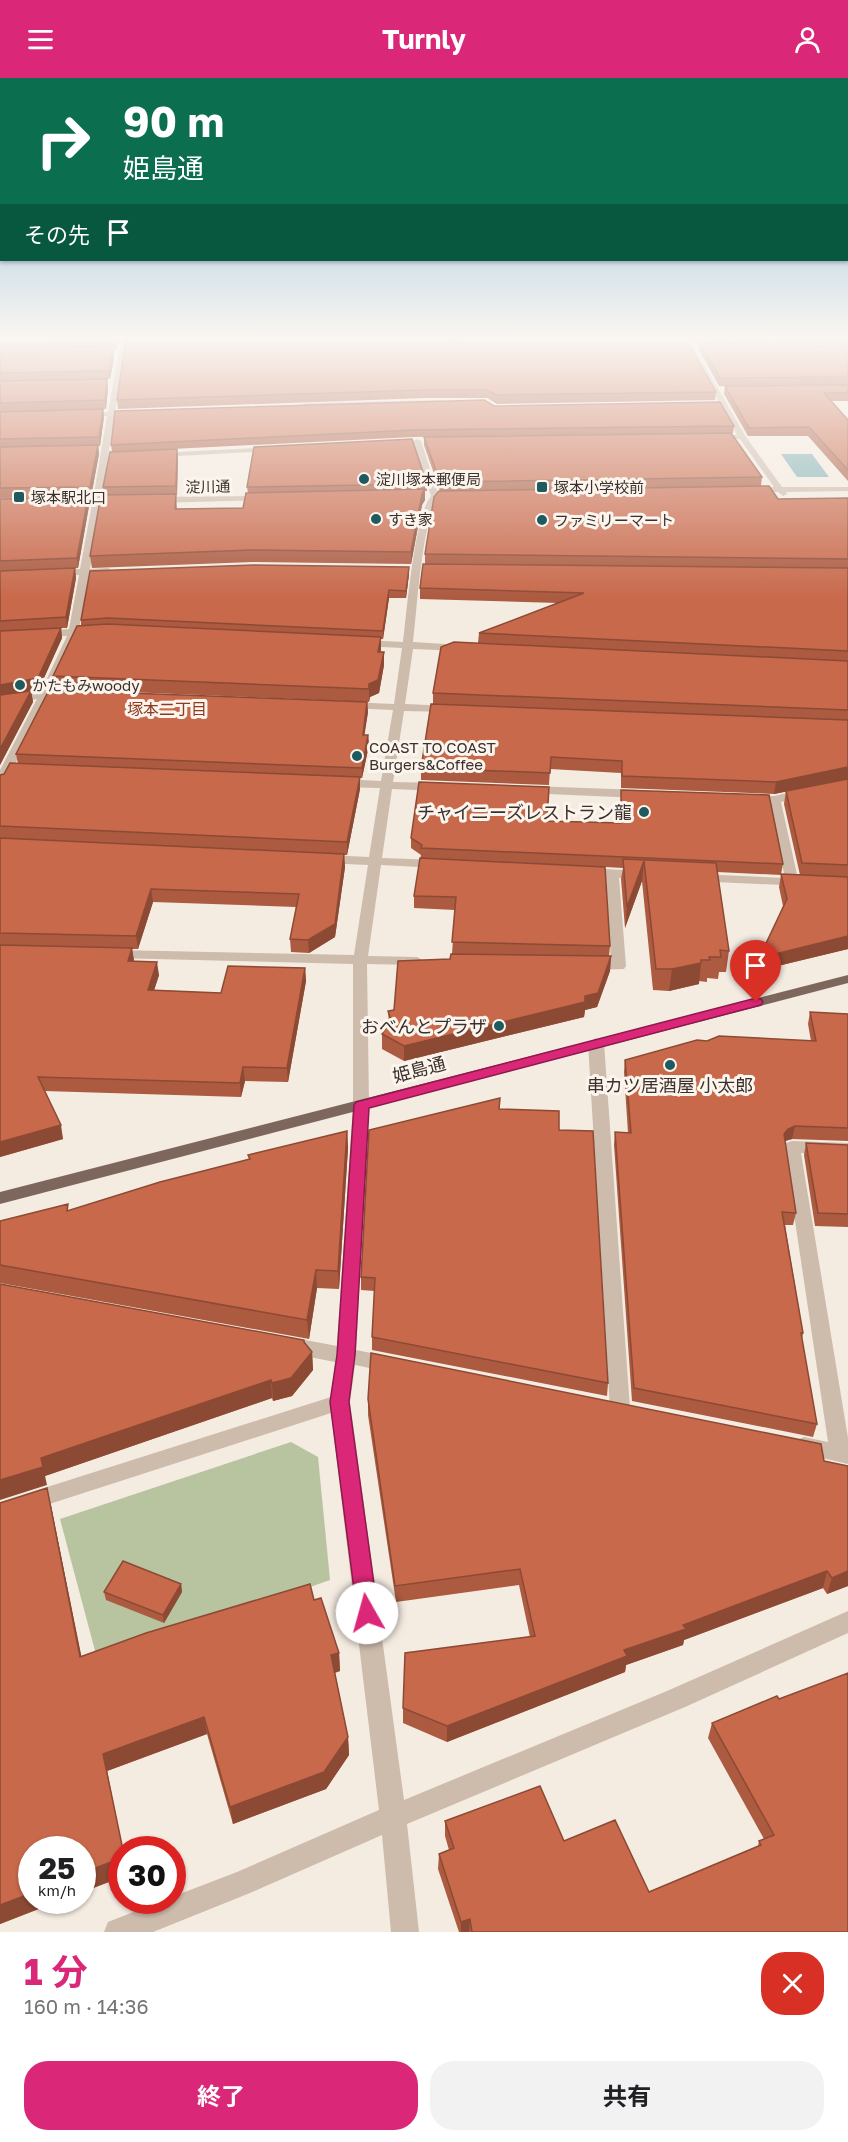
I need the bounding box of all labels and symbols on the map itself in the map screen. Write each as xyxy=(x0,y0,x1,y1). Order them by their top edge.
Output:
place label: 淀川塚本郵便局 xyxy=(376,470,481,488)
marker: 淀川塚本郵便局 xyxy=(357,472,371,486)
street label: 淀川通 xyxy=(185,477,231,495)
place label: 塚本小学校前 xyxy=(554,478,644,496)
marker: 塚本小学校前 xyxy=(535,480,549,494)
place label: 塚本駅北口 xyxy=(31,488,106,506)
marker: 塚本駅北口 xyxy=(12,490,26,504)
place label: すき家 xyxy=(388,510,433,528)
place label: ファミリーマート xyxy=(554,511,674,529)
marker: すき家 xyxy=(369,512,383,526)
marker: ファミリーマート xyxy=(535,513,549,527)
place label: かたもみwoody xyxy=(32,676,140,694)
marker: かたもみwoody xyxy=(13,678,27,692)
district label: 塚本二丁目 xyxy=(127,699,207,719)
place label: COAST TO COAST Burgers&Coffee xyxy=(369,738,496,773)
marker: COAST TO COAST Burgers&Coffee xyxy=(350,749,364,763)
place label: チャイニーズレストラン龍 xyxy=(417,801,632,823)
marker: チャイニーズレストラン龍 xyxy=(637,805,651,819)
pin xyxy=(730,940,781,1002)
place label: おべんとプラザ xyxy=(361,1015,487,1037)
marker: おべんとプラザ xyxy=(492,1019,506,1033)
street label: 姫島通 xyxy=(390,1051,448,1087)
marker: 串カツ居酒屋 小太郎 xyxy=(663,1058,677,1072)
place label: 串カツ居酒屋 小太郎 xyxy=(587,1074,753,1096)
position arrow xyxy=(335,1581,399,1645)
speed limit sign: 30 xyxy=(108,1836,186,1914)

